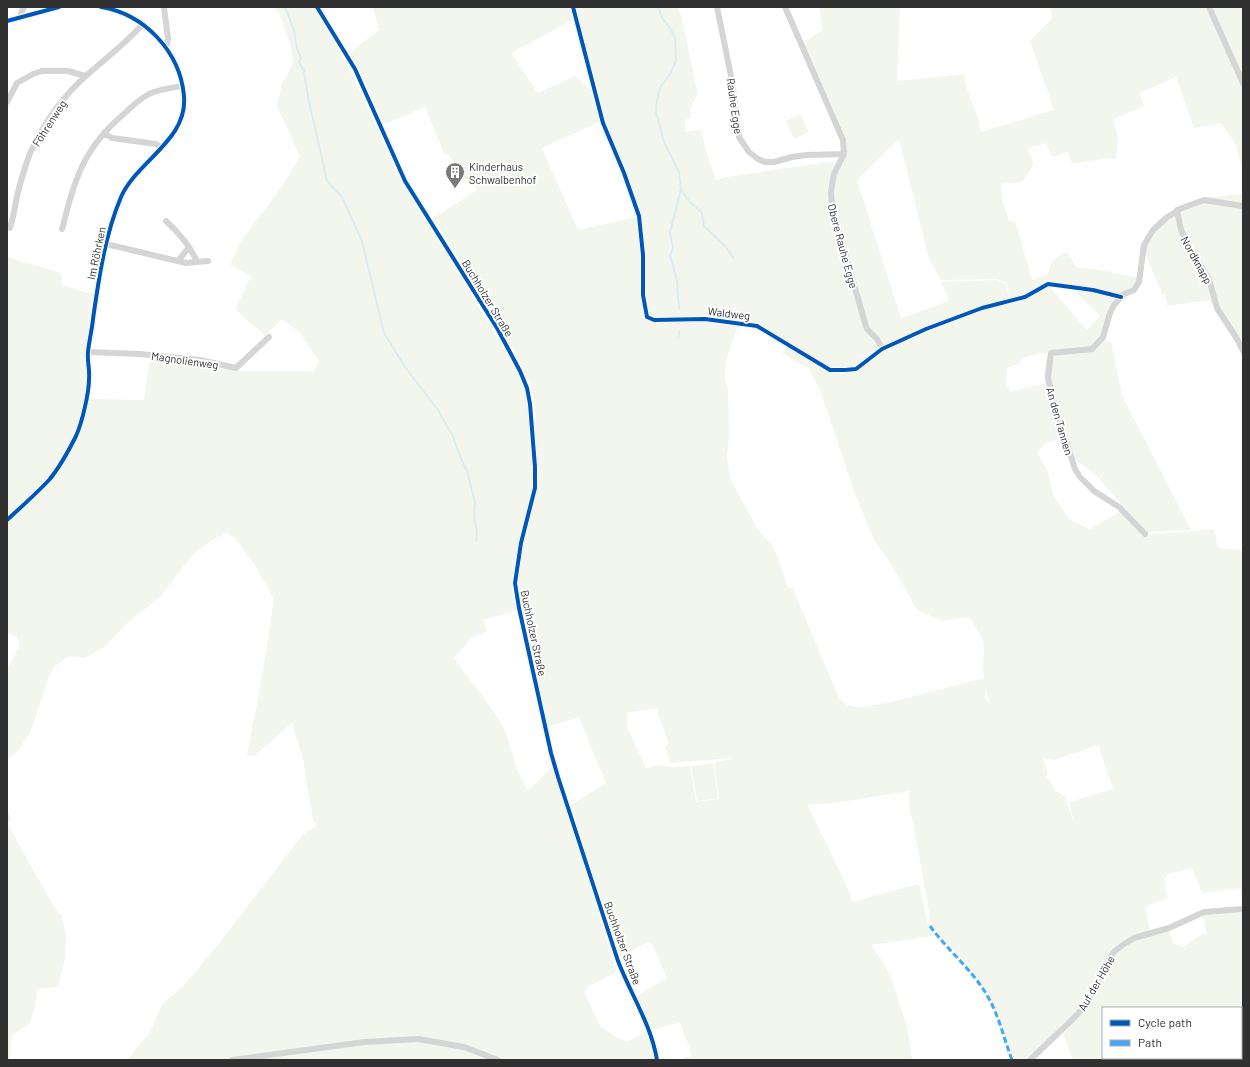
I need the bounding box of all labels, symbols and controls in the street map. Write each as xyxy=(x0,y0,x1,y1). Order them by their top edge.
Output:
street label: Rauhe Egge xyxy=(725,77,745,135)
street label: Föhrenweg xyxy=(29,97,69,149)
place label: Kinderhaus Schwalbenhof xyxy=(469,160,536,186)
building icon: Kinderhaus Schwalbenhof xyxy=(444,161,466,189)
street label: Obere Rauhe Egge xyxy=(825,202,861,290)
street label: Im Röhrken xyxy=(84,225,108,281)
street label: Nordknapp xyxy=(1179,234,1215,286)
street label: Buchholzer Straße xyxy=(460,257,516,339)
street label: Waldweg xyxy=(707,304,751,322)
street label: Magnolienweg xyxy=(151,349,220,371)
street label: An den Tannen xyxy=(1044,386,1076,457)
street label: Buchholzer Straße xyxy=(519,589,549,677)
street label: Buchholzer Straße xyxy=(602,900,644,987)
street label: Auf der Höhe xyxy=(1075,953,1117,1013)
legend xyxy=(1102,1007,1242,1059)
text: Cycle path xyxy=(1138,1015,1192,1029)
text: Path xyxy=(1138,1035,1162,1049)

